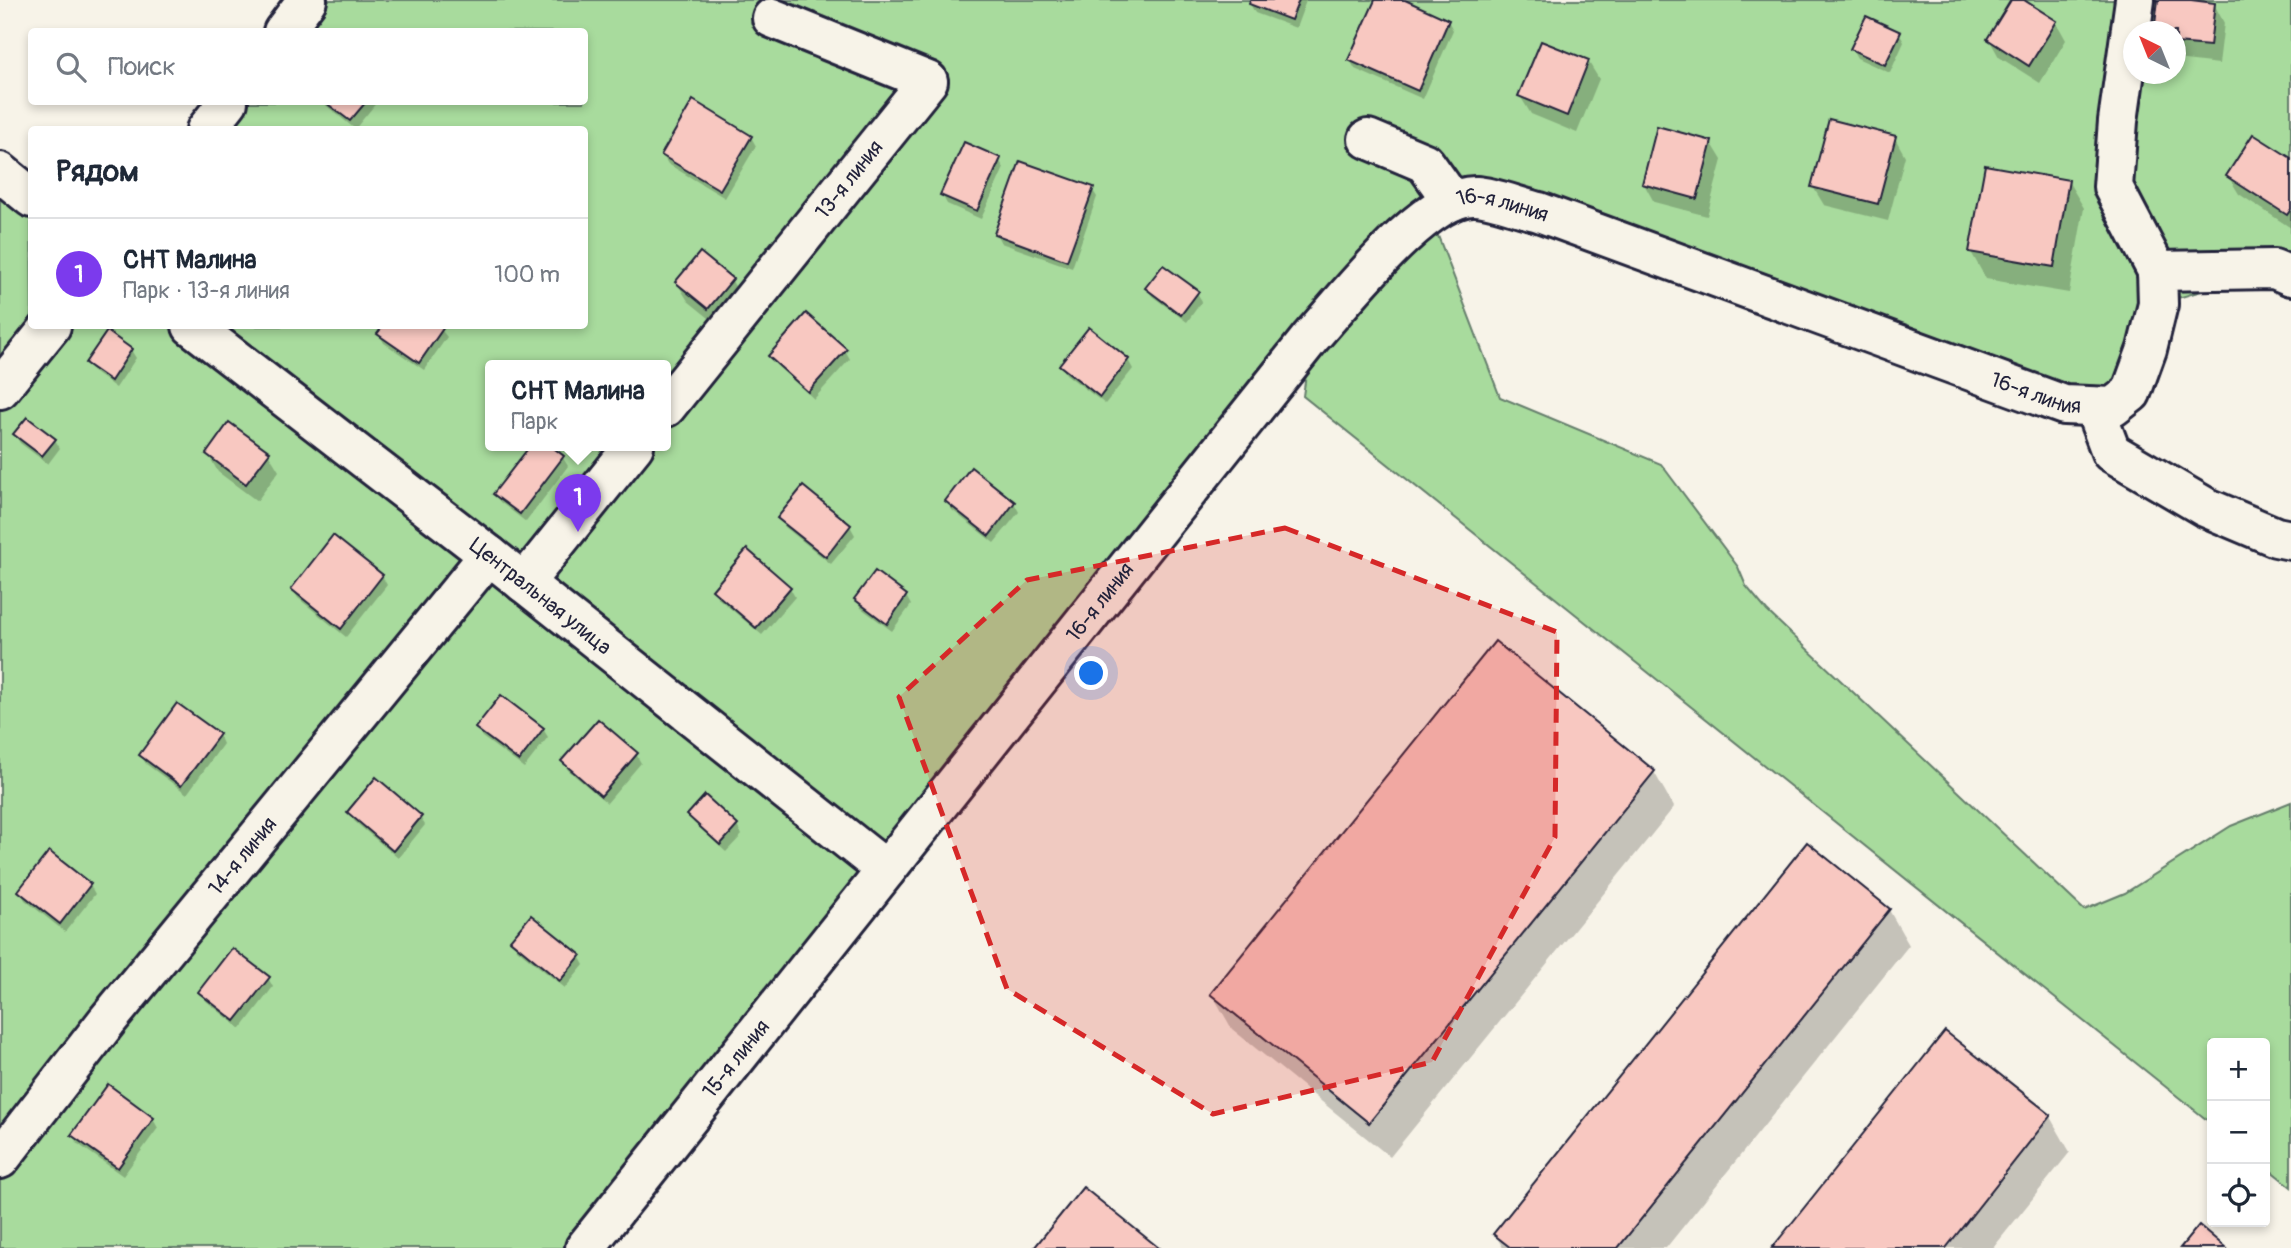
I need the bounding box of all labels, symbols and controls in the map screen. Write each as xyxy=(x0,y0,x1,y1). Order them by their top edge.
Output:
north arrow xyxy=(2123,21,2186,84)
search box xyxy=(28,28,588,105)
icon: search xyxy=(52,48,90,86)
text: Поиск xyxy=(108,51,176,83)
street label: 13-я линия xyxy=(810,135,889,225)
text: Рядом xyxy=(56,153,139,190)
street label: 16-я линия xyxy=(1453,183,1552,228)
text: СНТ Малина xyxy=(123,244,257,276)
text: 1 xyxy=(75,260,84,289)
text: 100 m xyxy=(494,260,560,289)
text: Парк · 13-я линия xyxy=(123,276,290,305)
popup xyxy=(485,360,671,451)
street label: 16-я линия xyxy=(1987,366,2082,420)
text: СНТ Малина xyxy=(511,375,645,407)
text: Парк xyxy=(511,407,558,436)
pin: 1 xyxy=(555,474,601,532)
street label: Центральная улица xyxy=(464,532,617,661)
street label: 16-я линия xyxy=(1060,557,1140,648)
your location xyxy=(1074,656,1108,690)
street label: 14-я линия xyxy=(202,811,283,901)
street label: 15-я линия xyxy=(697,1014,776,1104)
map controls xyxy=(2207,1038,2270,1227)
button: + xyxy=(2207,1038,2270,1101)
button: − xyxy=(2207,1101,2270,1164)
button: locate xyxy=(2207,1164,2270,1227)

